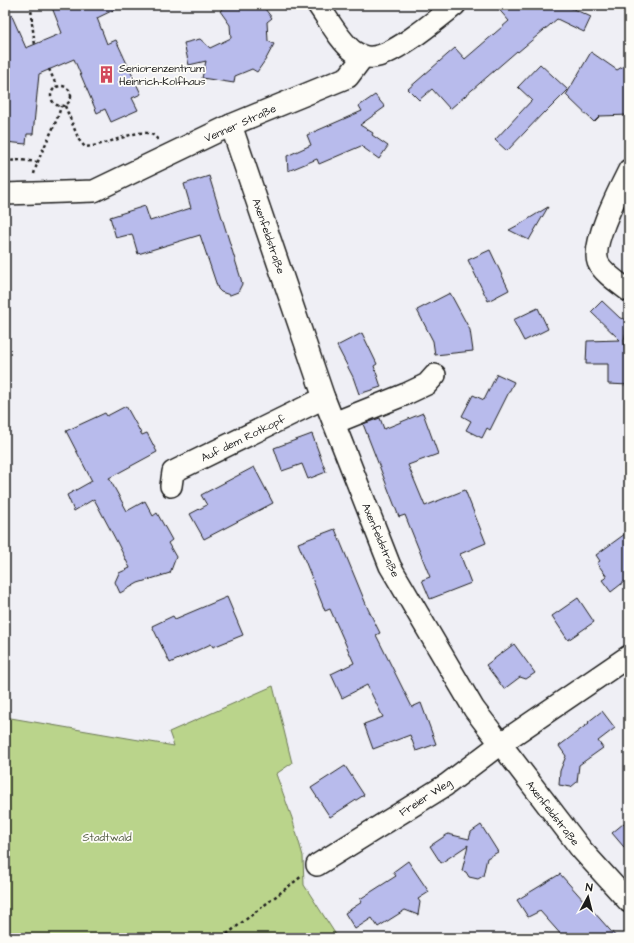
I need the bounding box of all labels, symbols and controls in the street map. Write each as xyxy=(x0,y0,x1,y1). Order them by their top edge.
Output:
place label: Seniorenzentrum Heinrich-Kolfhaus xyxy=(119,61,206,89)
building icon: Seniorenzentrum Heinrich-Kolfhaus xyxy=(96,64,116,84)
street label: Venner Straße xyxy=(202,101,279,146)
street label: Axenfeldstraße xyxy=(249,196,288,276)
street label: Auf dem Rotkopf xyxy=(198,411,288,465)
street label: Axenfeldstraße xyxy=(358,501,403,579)
street label: Freier Weg xyxy=(396,775,455,821)
street label: Axenfeldstraße xyxy=(522,778,583,849)
park label: Stadtwald xyxy=(82,830,132,845)
north arrow xyxy=(568,877,608,917)
text: N xyxy=(585,880,594,895)

